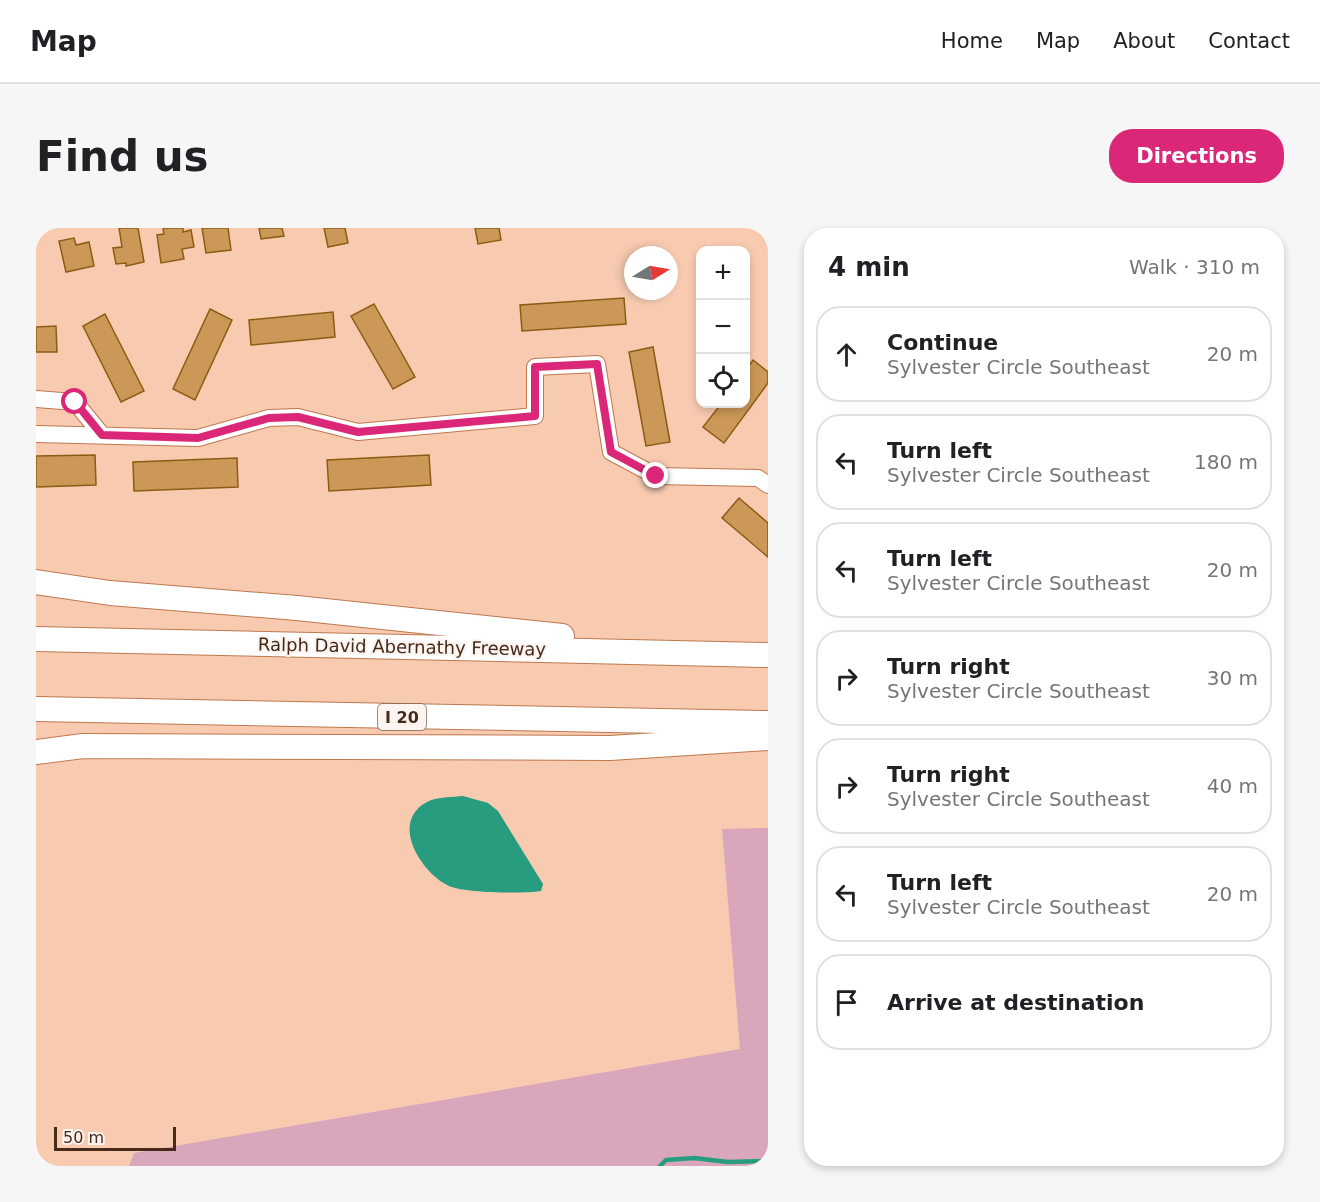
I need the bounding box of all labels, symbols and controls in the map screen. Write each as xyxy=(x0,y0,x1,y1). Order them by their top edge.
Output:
text: Map xyxy=(30,25,97,58)
text: Home xyxy=(941,29,1003,53)
text: Map xyxy=(1036,29,1080,53)
text: About xyxy=(1113,29,1175,53)
text: Contact xyxy=(1208,29,1290,53)
button: Directions xyxy=(1109,129,1284,183)
text: Find us xyxy=(36,132,209,181)
north arrow xyxy=(624,246,678,300)
map controls xyxy=(696,246,750,408)
button: + xyxy=(696,246,750,300)
text: 4 min xyxy=(828,252,910,282)
text: Walk · 310 m xyxy=(1129,255,1260,279)
button: − xyxy=(696,300,750,354)
text: Continue xyxy=(887,330,998,355)
icon: ahead xyxy=(830,338,863,371)
text: 20 m xyxy=(1207,342,1258,366)
button: locate xyxy=(696,354,750,408)
text: Sylvester Circle Southeast xyxy=(887,355,1150,379)
route start xyxy=(61,388,87,414)
text: Turn left xyxy=(887,438,992,463)
icon: left xyxy=(830,446,863,479)
text: 180 m xyxy=(1194,450,1258,474)
route end xyxy=(642,462,668,488)
text: Sylvester Circle Southeast xyxy=(887,463,1150,487)
text: Turn left xyxy=(887,546,992,571)
icon: left xyxy=(830,554,863,587)
text: 20 m xyxy=(1207,558,1258,582)
text: Sylvester Circle Southeast xyxy=(887,571,1150,595)
street label: Ralph David Abernathy Freeway xyxy=(258,633,547,660)
text: Turn right xyxy=(887,654,1010,679)
icon: right xyxy=(830,662,863,695)
text: 30 m xyxy=(1207,666,1258,690)
text: Sylvester Circle Southeast xyxy=(887,679,1150,703)
road number: I 20 xyxy=(378,704,426,730)
text: Turn right xyxy=(887,762,1010,787)
icon: right xyxy=(830,770,863,803)
text: 40 m xyxy=(1207,774,1258,798)
text: Sylvester Circle Southeast xyxy=(887,787,1150,811)
text: Turn left xyxy=(887,870,992,895)
icon: left xyxy=(830,878,863,911)
text: 20 m xyxy=(1207,882,1258,906)
text: Sylvester Circle Southeast xyxy=(887,895,1150,919)
icon: arrive xyxy=(830,986,863,1019)
text: Arrive at destination xyxy=(887,990,1144,1015)
scale bar xyxy=(54,1124,176,1152)
text: 50 m xyxy=(63,1128,104,1147)

